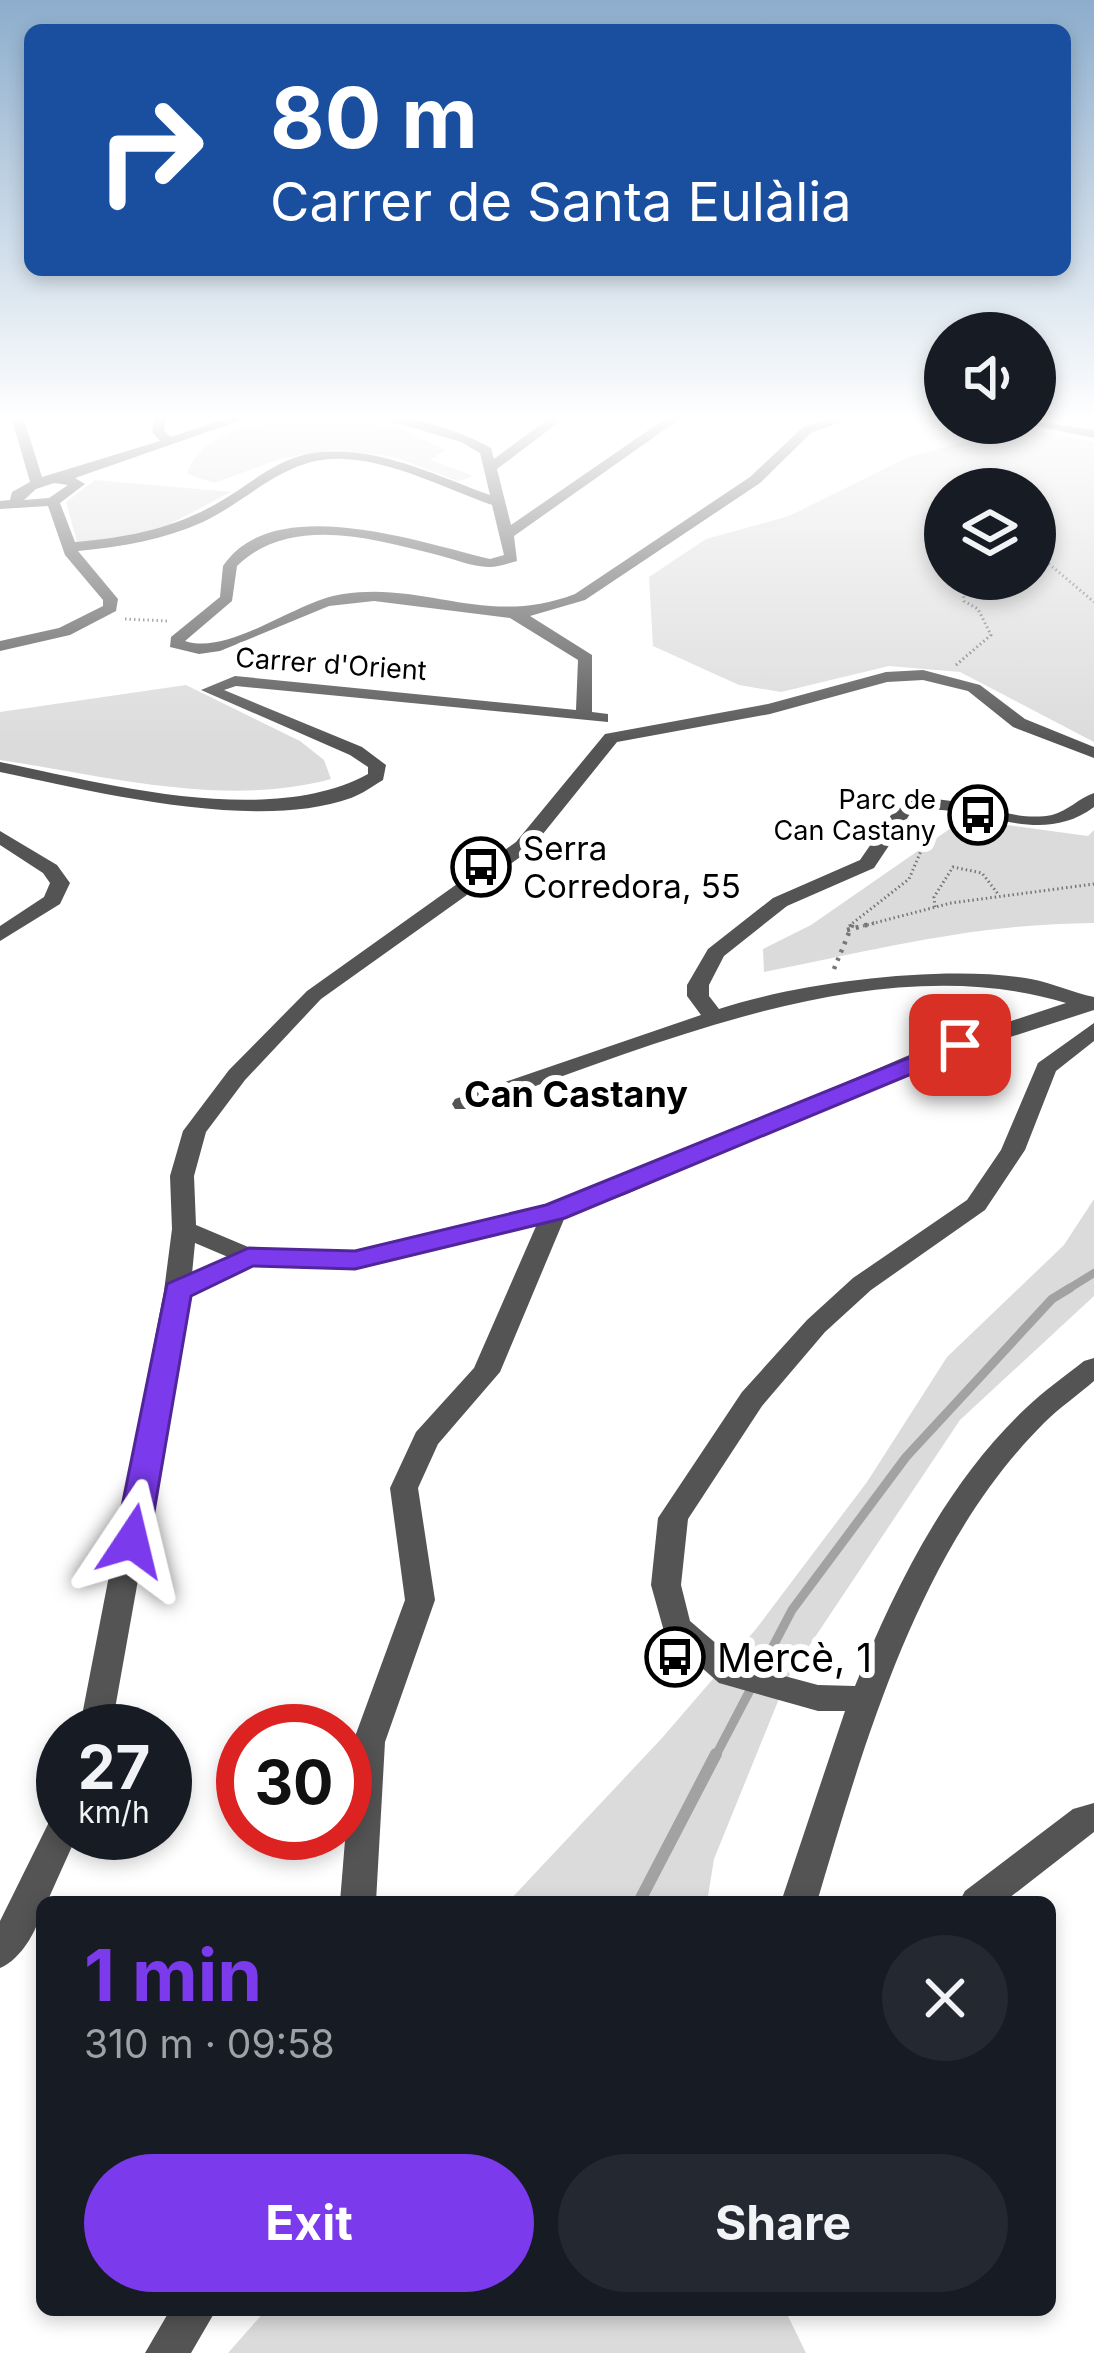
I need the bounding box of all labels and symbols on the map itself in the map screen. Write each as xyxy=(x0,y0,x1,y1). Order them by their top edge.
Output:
street label: Carrer d'Orient xyxy=(234,641,428,687)
place label: Parc de Can Castany xyxy=(774,783,936,847)
bus stop icon: Parc de Can Castany xyxy=(947,784,1009,846)
place label: Serra Corredora, 55 xyxy=(523,828,741,906)
bus stop icon: Serra Corredora, 55 xyxy=(450,836,512,898)
pin xyxy=(909,994,1011,1096)
district label: Can Castany xyxy=(464,1072,688,1116)
position arrow xyxy=(69,1478,195,1604)
bus stop icon: Mercè, 1 xyxy=(644,1626,706,1688)
place label: Mercè, 1 xyxy=(717,1634,872,1681)
speed limit sign: 30 xyxy=(216,1704,372,1860)

